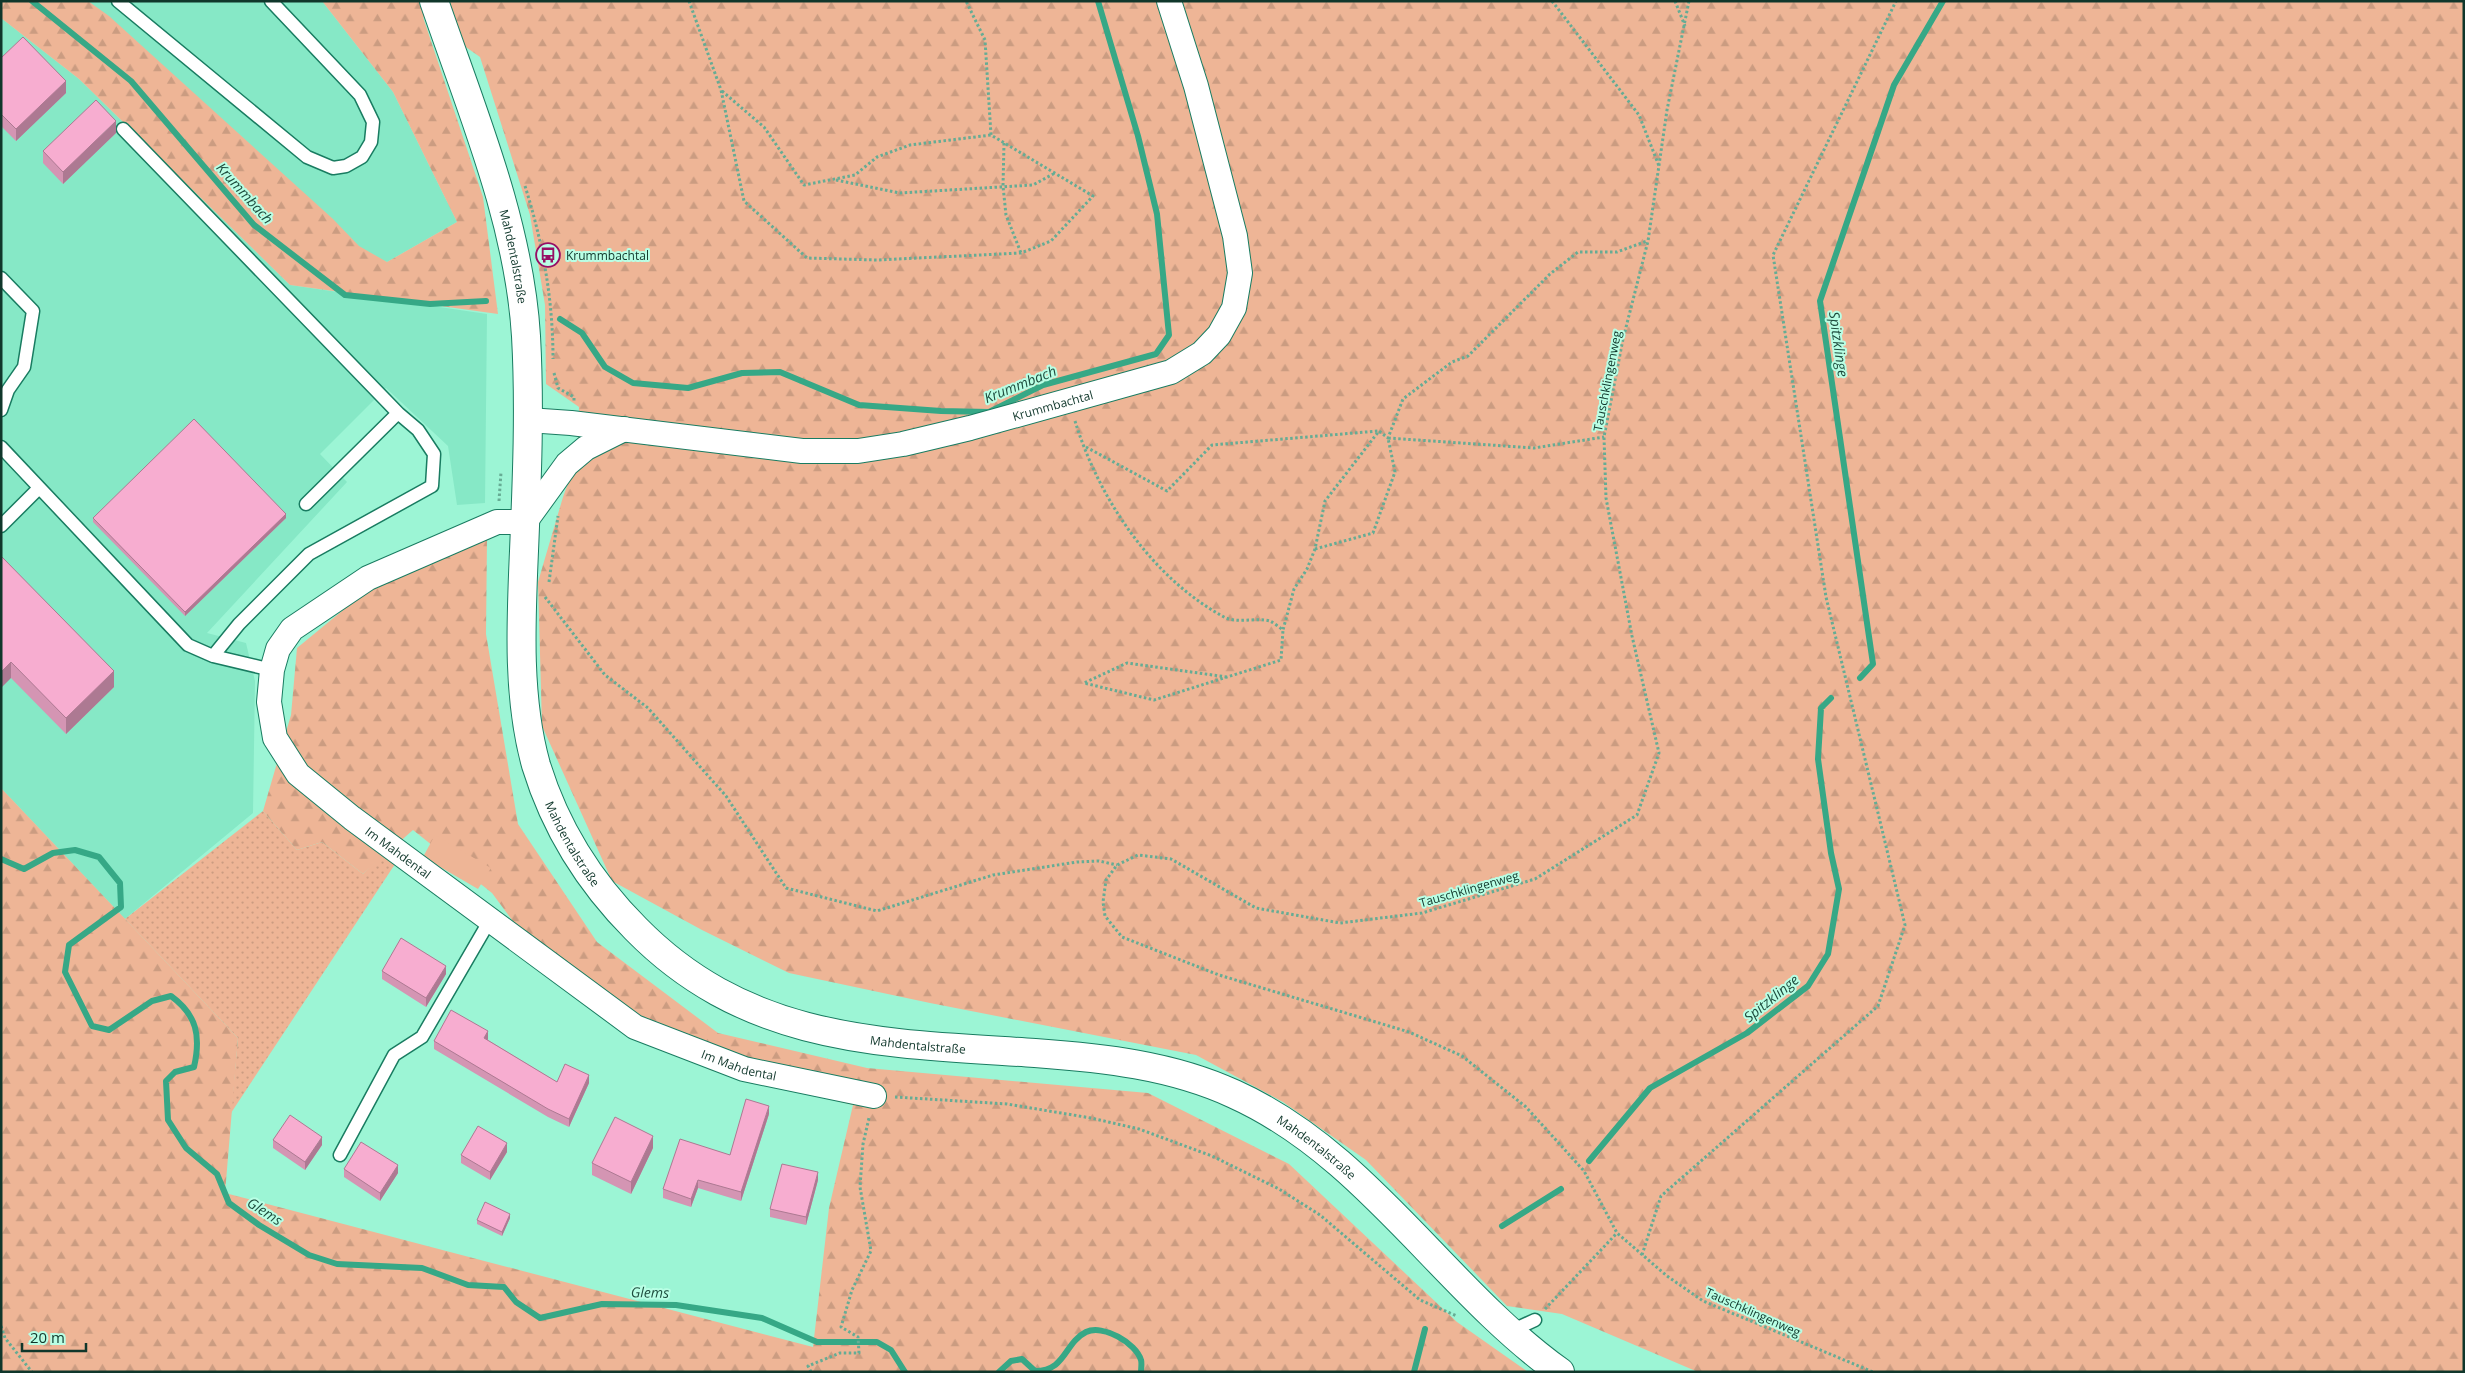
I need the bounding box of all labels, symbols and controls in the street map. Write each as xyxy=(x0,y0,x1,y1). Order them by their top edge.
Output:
water label: Krummbach xyxy=(212,158,278,228)
street label: Mahdentalstraße xyxy=(496,207,531,305)
bus stop icon: Krummbachtal xyxy=(535,242,561,268)
place label: Krummbachtal xyxy=(566,247,649,264)
water label: Spitzklinge xyxy=(1825,310,1853,378)
street label: Tauschklingenweg xyxy=(1589,329,1625,433)
water label: Krummbach xyxy=(981,361,1059,407)
street label: Krummbachtal xyxy=(1010,386,1095,424)
street label: Mahdentalstraße xyxy=(542,798,604,890)
street label: Im Mahdental xyxy=(362,822,435,882)
street label: Tauschklingenweg xyxy=(1417,867,1521,911)
water label: Spitzklinge xyxy=(1739,970,1803,1026)
street label: Mahdentalstraße xyxy=(869,1031,967,1057)
street label: Im Mahdental xyxy=(699,1045,778,1084)
street label: Mahdentalstraße xyxy=(1274,1111,1360,1183)
water label: Glems xyxy=(244,1193,286,1229)
water label: Glems xyxy=(631,1282,669,1302)
street label: Tauschklingenweg xyxy=(1703,1283,1804,1341)
scale bar xyxy=(22,1320,86,1352)
text: 20 m xyxy=(30,1327,65,1347)

